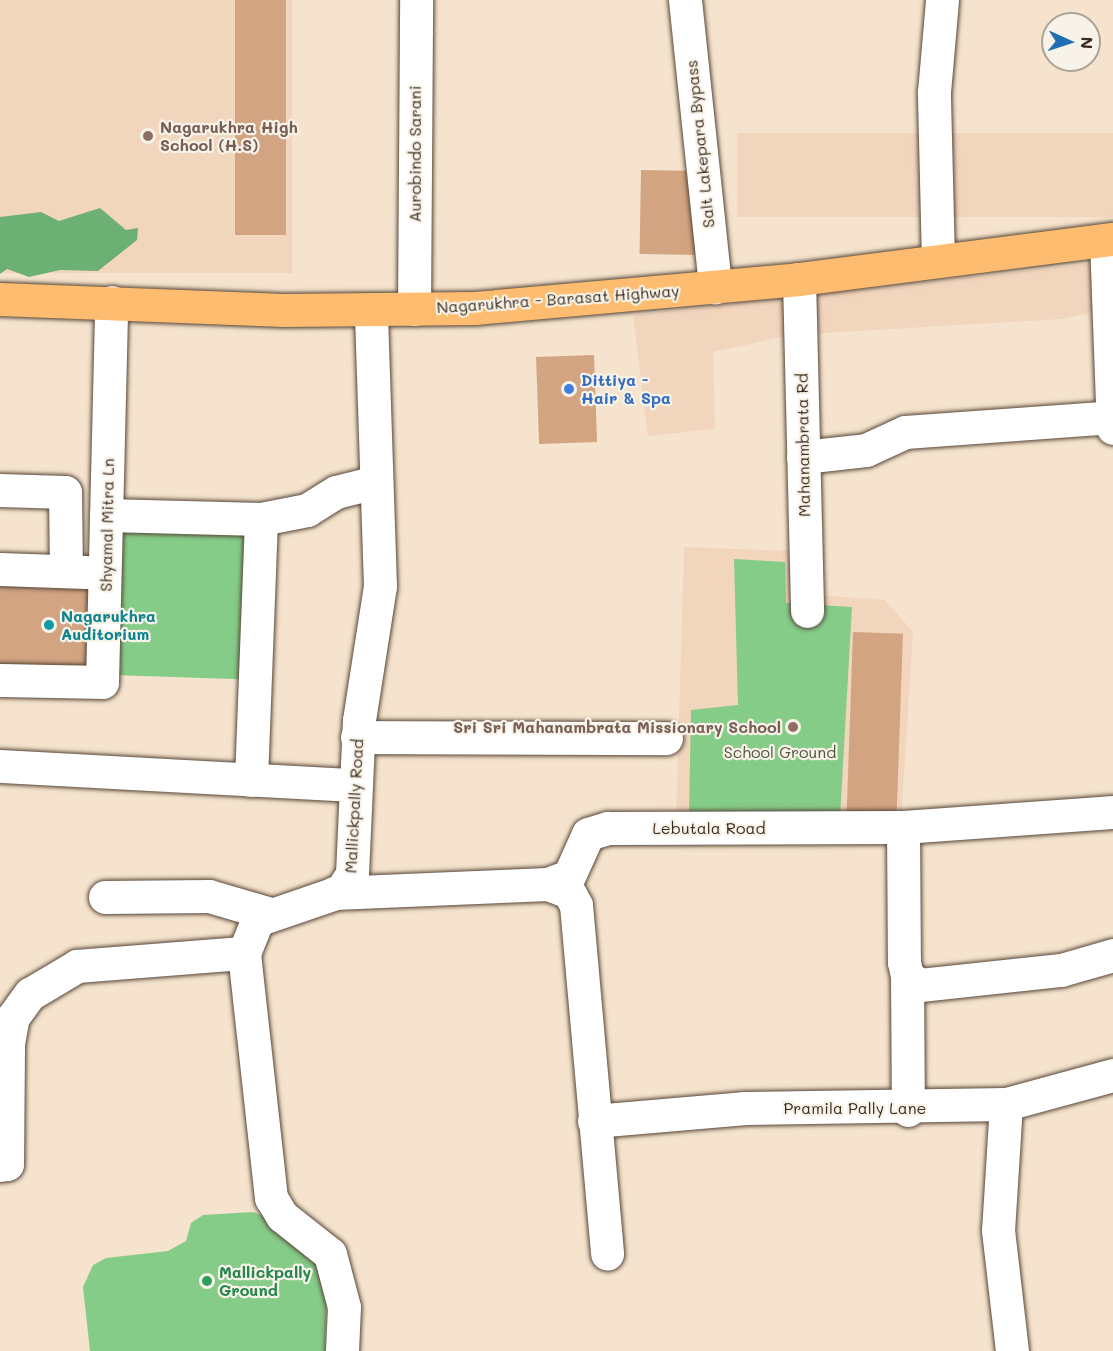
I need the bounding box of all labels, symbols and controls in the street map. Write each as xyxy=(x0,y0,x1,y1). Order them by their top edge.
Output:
north arrow xyxy=(1041,12,1101,72)
text: N xyxy=(1077,36,1098,49)
street label: Salt Lakepara Bypass xyxy=(682,59,718,229)
street label: Aurobindo Sarani xyxy=(405,86,425,222)
place label: Nagarukhra High School (H.S) xyxy=(160,117,298,155)
marker: Nagarukhra High School (H.S) xyxy=(141,129,155,143)
street label: Nagarukhra - Barasat Highway xyxy=(436,281,680,317)
place label: Dittiya - Hair & Spa xyxy=(581,370,671,408)
street label: Mahanambrata Rd xyxy=(792,373,814,517)
marker: Dittiya - Hair & Spa xyxy=(562,382,576,396)
street label: Shyamal Mitra Ln xyxy=(96,458,118,592)
place label: Nagarukhra Auditorium xyxy=(61,606,156,644)
marker: Nagarukhra Auditorium xyxy=(42,618,56,632)
place label: Sri Sri Mahanambrata Missionary School xyxy=(453,717,781,737)
marker: Sri Sri Mahanambrata Missionary School xyxy=(786,720,800,734)
street label: Mallickpally Road xyxy=(341,738,367,874)
park label: School Ground xyxy=(724,742,836,762)
street label: Lebutala Road xyxy=(652,818,766,838)
street label: Pramila Pally Lane xyxy=(784,1098,926,1118)
place label: Mallickpally Ground xyxy=(219,1262,311,1300)
marker: Mallickpally Ground xyxy=(200,1274,214,1288)

